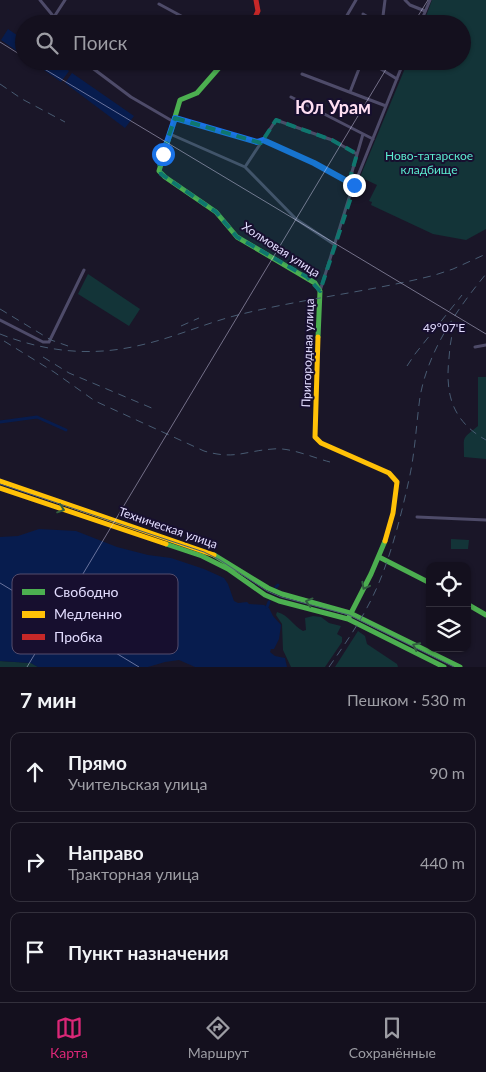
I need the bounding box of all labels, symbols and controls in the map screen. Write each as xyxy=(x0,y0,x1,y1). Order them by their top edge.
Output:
search box xyxy=(15,15,471,70)
icon: search xyxy=(33,29,61,57)
text: Поиск xyxy=(73,31,127,54)
district label: Юл Урам xyxy=(295,96,371,118)
route start xyxy=(152,143,175,166)
park label: Ново-татарское кладбище xyxy=(385,148,473,177)
route end xyxy=(343,174,366,197)
street label: Холмовая улица xyxy=(239,219,323,280)
street label: Пригородная улица xyxy=(298,298,317,408)
text: 49°07'E xyxy=(423,320,465,335)
one-way arrow xyxy=(56,503,65,513)
street label: Техническая улица xyxy=(117,504,220,552)
map controls xyxy=(426,562,471,652)
button: locate xyxy=(426,562,471,607)
legend xyxy=(12,574,178,654)
one-way arrow xyxy=(361,580,371,589)
text: Свободно xyxy=(54,583,119,600)
one-way arrow xyxy=(305,597,313,607)
text: Медленно xyxy=(54,605,122,622)
button: layers xyxy=(426,607,471,652)
text: Пробка xyxy=(54,628,102,645)
one-way arrow xyxy=(412,641,421,652)
text: 7 мин xyxy=(20,687,77,712)
text: Пешком · 530 m xyxy=(347,690,466,709)
text: Прямо xyxy=(68,751,127,774)
icon: ahead xyxy=(21,758,49,786)
text: 90 m xyxy=(429,763,465,782)
text: Учительская улица xyxy=(68,774,207,793)
text: Направо xyxy=(68,841,144,864)
icon: right xyxy=(21,848,49,876)
text: 440 m xyxy=(420,853,465,872)
text: Тракторная улица xyxy=(68,864,199,883)
icon: arrive xyxy=(21,938,49,966)
text: Пункт назначения xyxy=(68,941,229,964)
tab: Карта xyxy=(50,1014,88,1061)
tab: Маршрут xyxy=(188,1014,249,1061)
tab: Сохранённые xyxy=(349,1014,436,1061)

